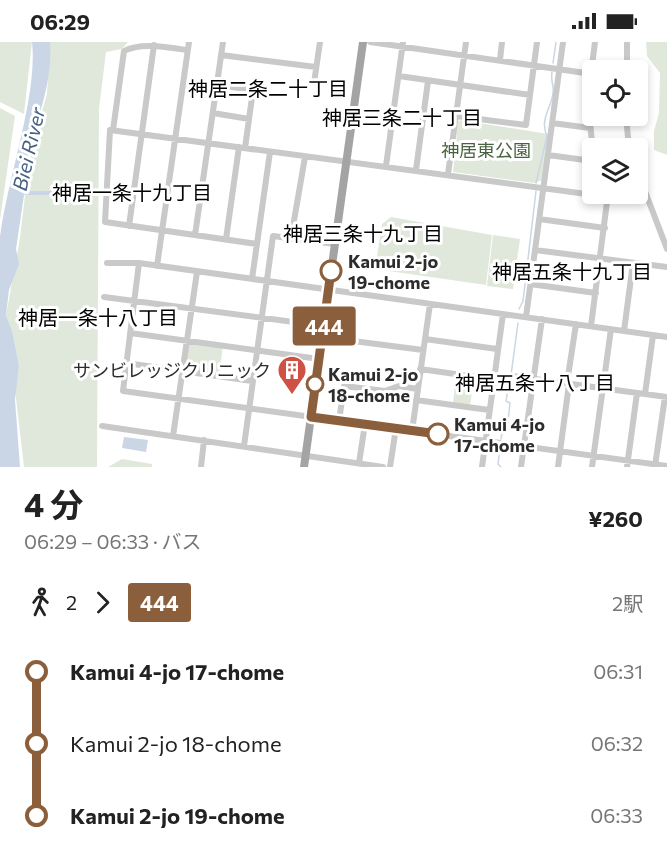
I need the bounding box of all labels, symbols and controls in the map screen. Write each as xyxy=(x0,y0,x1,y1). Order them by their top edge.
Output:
text: 06:29 xyxy=(30,8,90,35)
map controls xyxy=(582,60,648,204)
button: locate xyxy=(582,60,648,126)
district label: 神居二条二十丁目 xyxy=(188,76,348,100)
water label: Biei River xyxy=(7,104,49,193)
district label: 神居三条二十丁目 xyxy=(322,105,482,129)
button: layers xyxy=(582,138,648,204)
park label: 神居東公園 xyxy=(441,139,531,161)
district label: 神居一条十九丁目 xyxy=(52,180,212,204)
district label: 神居三条十九丁目 xyxy=(283,221,443,245)
place label: Kamui 2-jo 19-chome xyxy=(348,250,438,293)
district label: 神居五条十九丁目 xyxy=(492,259,652,283)
marker: Kamui 2-jo 19-chome xyxy=(320,260,342,282)
district label: 神居一条十八丁目 xyxy=(18,305,178,329)
line badge: 444 xyxy=(290,306,358,346)
text: 444 xyxy=(305,314,343,339)
building icon: サンビレッジクリニック xyxy=(276,354,308,396)
place label: サンビレッジクリニック xyxy=(73,359,271,381)
place label: Kamui 2-jo 18-chome xyxy=(328,363,418,406)
district label: 神居五条十八丁目 xyxy=(455,370,615,394)
marker: Kamui 2-jo 18-chome xyxy=(306,375,324,393)
place label: Kamui 4-jo 17-chome xyxy=(454,413,545,456)
marker: Kamui 4-jo 17-chome xyxy=(427,423,449,445)
text: 4 分 xyxy=(24,483,84,524)
text: ¥260 xyxy=(588,505,643,532)
text: 06:29 – 06:33 · バス xyxy=(24,529,202,553)
icon: walk xyxy=(24,586,57,619)
icon: forward xyxy=(86,586,119,619)
text: 2 xyxy=(66,590,77,614)
text: 444 xyxy=(140,590,179,615)
text: 2駅 xyxy=(612,591,643,615)
text: Kamui 4-jo 17-chome xyxy=(70,658,284,685)
text: 06:31 xyxy=(593,659,643,683)
text: Kamui 2-jo 18-chome xyxy=(70,730,282,757)
text: 06:32 xyxy=(591,731,643,755)
text: Kamui 2-jo 19-chome xyxy=(70,802,285,829)
text: 06:33 xyxy=(590,803,643,827)

